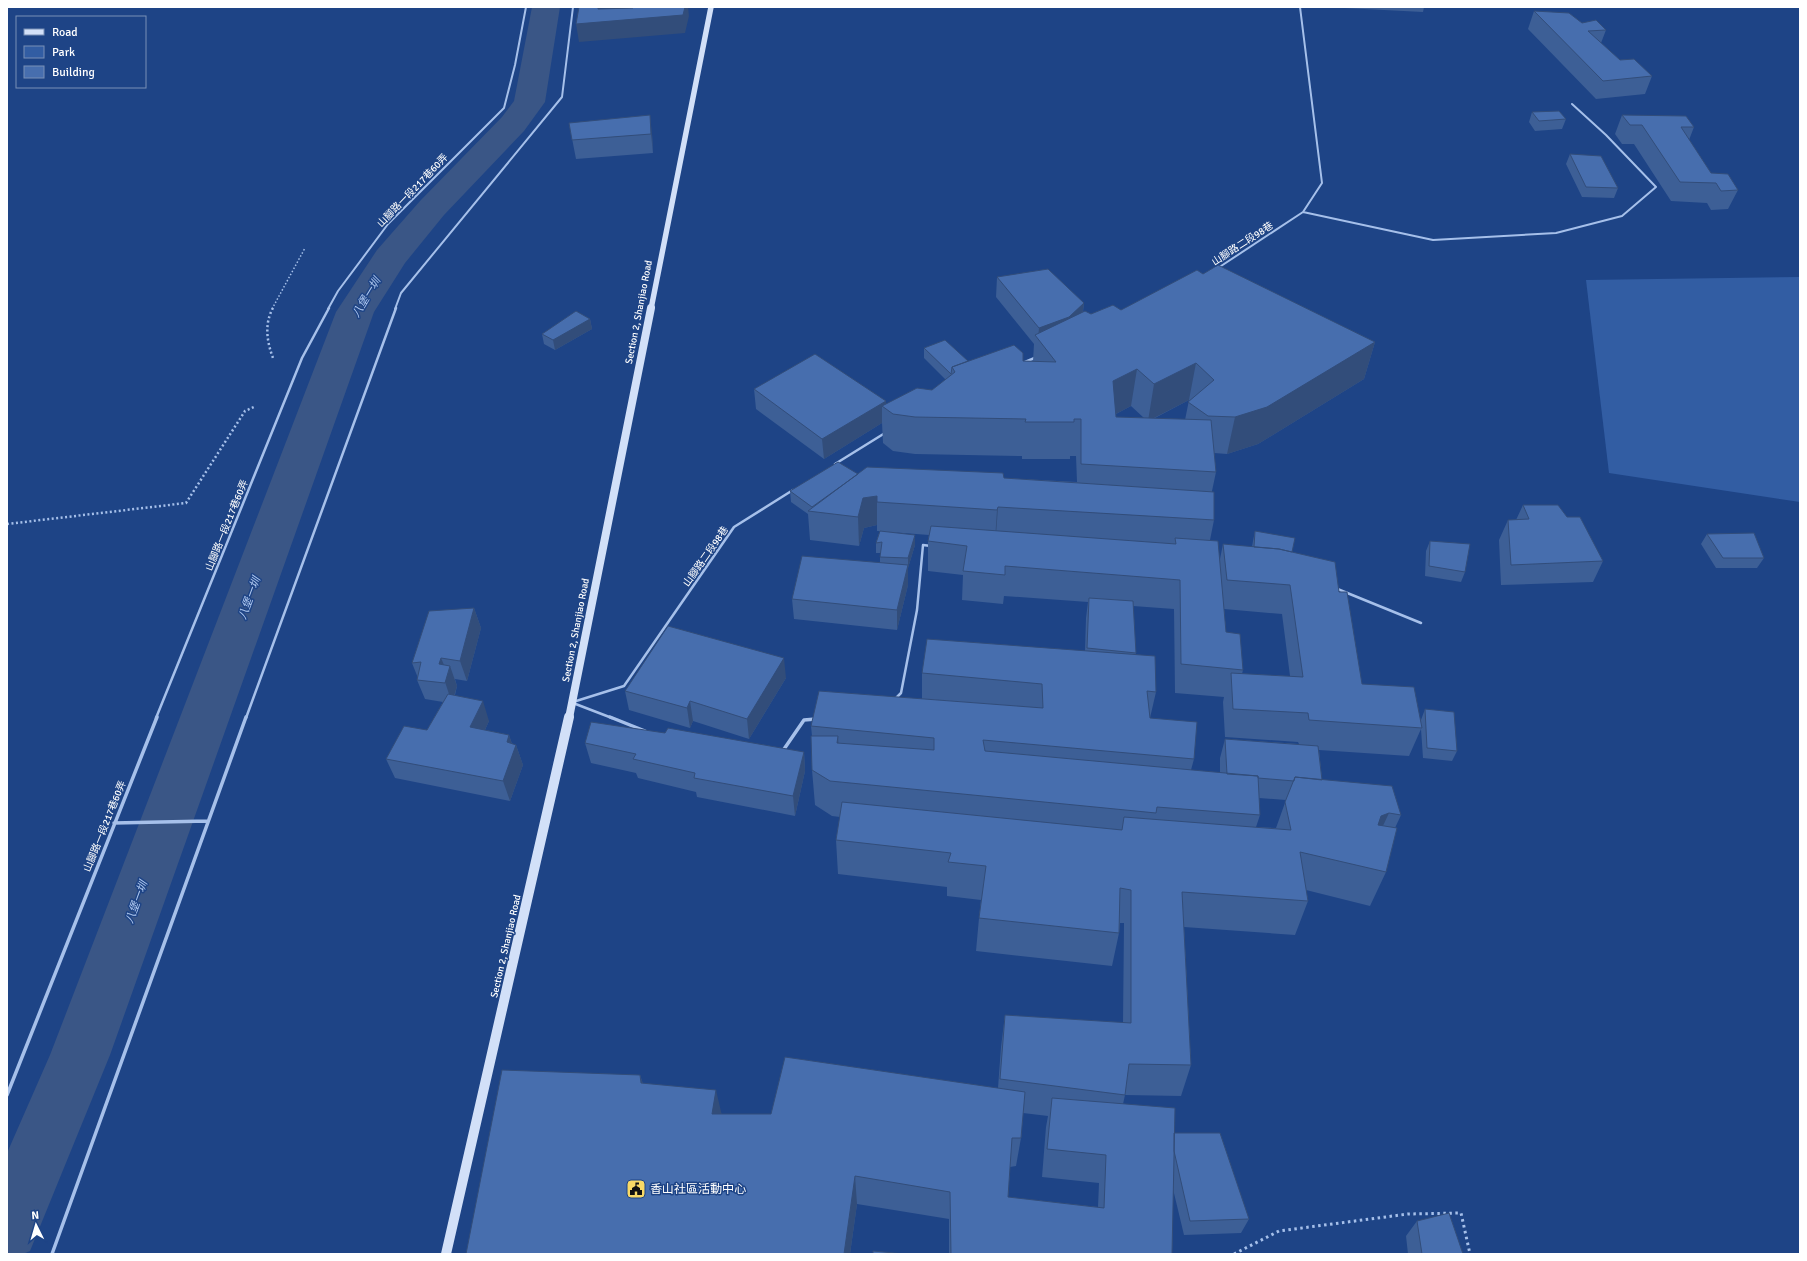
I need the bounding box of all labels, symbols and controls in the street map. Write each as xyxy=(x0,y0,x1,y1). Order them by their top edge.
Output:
legend xyxy=(16,16,146,88)
text: Road xyxy=(52,25,78,40)
text: Park xyxy=(52,45,75,60)
text: Building xyxy=(52,65,95,80)
street label: 山腳路一段217巷60弄 xyxy=(375,152,451,230)
street label: 山腳路二段98巷 xyxy=(1210,220,1276,268)
street label: Section 2, Shanjiao Road xyxy=(623,259,655,365)
water label: 八堡一圳 xyxy=(350,273,384,319)
street label: 山腳路一段217巷60弄 xyxy=(203,478,251,573)
street label: 山腳路二段98巷 xyxy=(681,524,731,589)
water label: 八堡一圳 xyxy=(236,573,264,621)
street label: Section 2, Shanjiao Road xyxy=(560,577,592,683)
street label: 山腳路一段217巷60弄 xyxy=(81,779,129,874)
water label: 八堡一圳 xyxy=(123,877,151,925)
street label: Section 2, Shanjiao Road xyxy=(488,893,524,999)
public building icon: 香山社區活動中心 xyxy=(625,1178,647,1200)
place label: 香山社區活動中心 xyxy=(650,1182,746,1197)
north arrow xyxy=(16,1205,56,1245)
text: N xyxy=(31,1209,40,1222)

